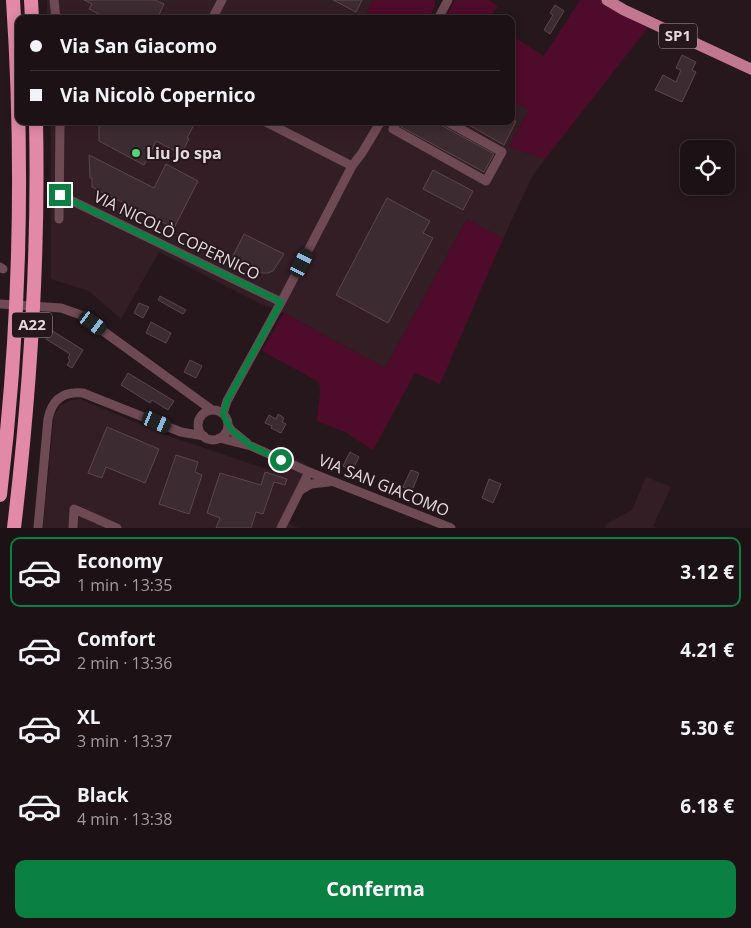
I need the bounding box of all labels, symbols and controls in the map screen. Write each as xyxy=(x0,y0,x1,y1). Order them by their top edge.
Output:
road number: SP1 xyxy=(659,24,697,48)
text: Via San Giacomo xyxy=(60,33,217,59)
text: Via Nicolò Copernico xyxy=(60,82,255,108)
map controls xyxy=(680,140,735,195)
button: locate xyxy=(680,140,735,195)
place label: Liu Jo spa xyxy=(146,142,222,164)
marker: Liu Jo spa xyxy=(130,147,142,159)
route end xyxy=(49,184,71,206)
street label: VIA NICOLÒ COPERNICO xyxy=(90,185,264,285)
car xyxy=(288,246,315,280)
car xyxy=(76,308,109,338)
road number: A22 xyxy=(12,312,52,338)
car xyxy=(140,409,173,435)
route start xyxy=(270,449,292,471)
street label: VIA SAN GIACOMO xyxy=(315,449,453,521)
text: Economy xyxy=(77,548,163,574)
icon: car xyxy=(17,550,62,595)
text: 3.12 € xyxy=(680,559,734,585)
text: 1 min · 13:35 xyxy=(77,574,172,596)
text: Comfort xyxy=(77,626,156,652)
icon: car xyxy=(17,628,62,673)
text: 4.21 € xyxy=(680,637,734,663)
text: 2 min · 13:36 xyxy=(77,652,172,674)
text: XL xyxy=(77,704,100,730)
icon: car xyxy=(17,706,62,751)
text: 5.30 € xyxy=(680,715,734,741)
text: 3 min · 13:37 xyxy=(77,730,172,752)
text: Black xyxy=(77,782,129,808)
icon: car xyxy=(17,784,62,829)
text: 6.18 € xyxy=(680,793,734,819)
text: 4 min · 13:38 xyxy=(77,808,172,830)
button: Conferma xyxy=(15,860,736,918)

